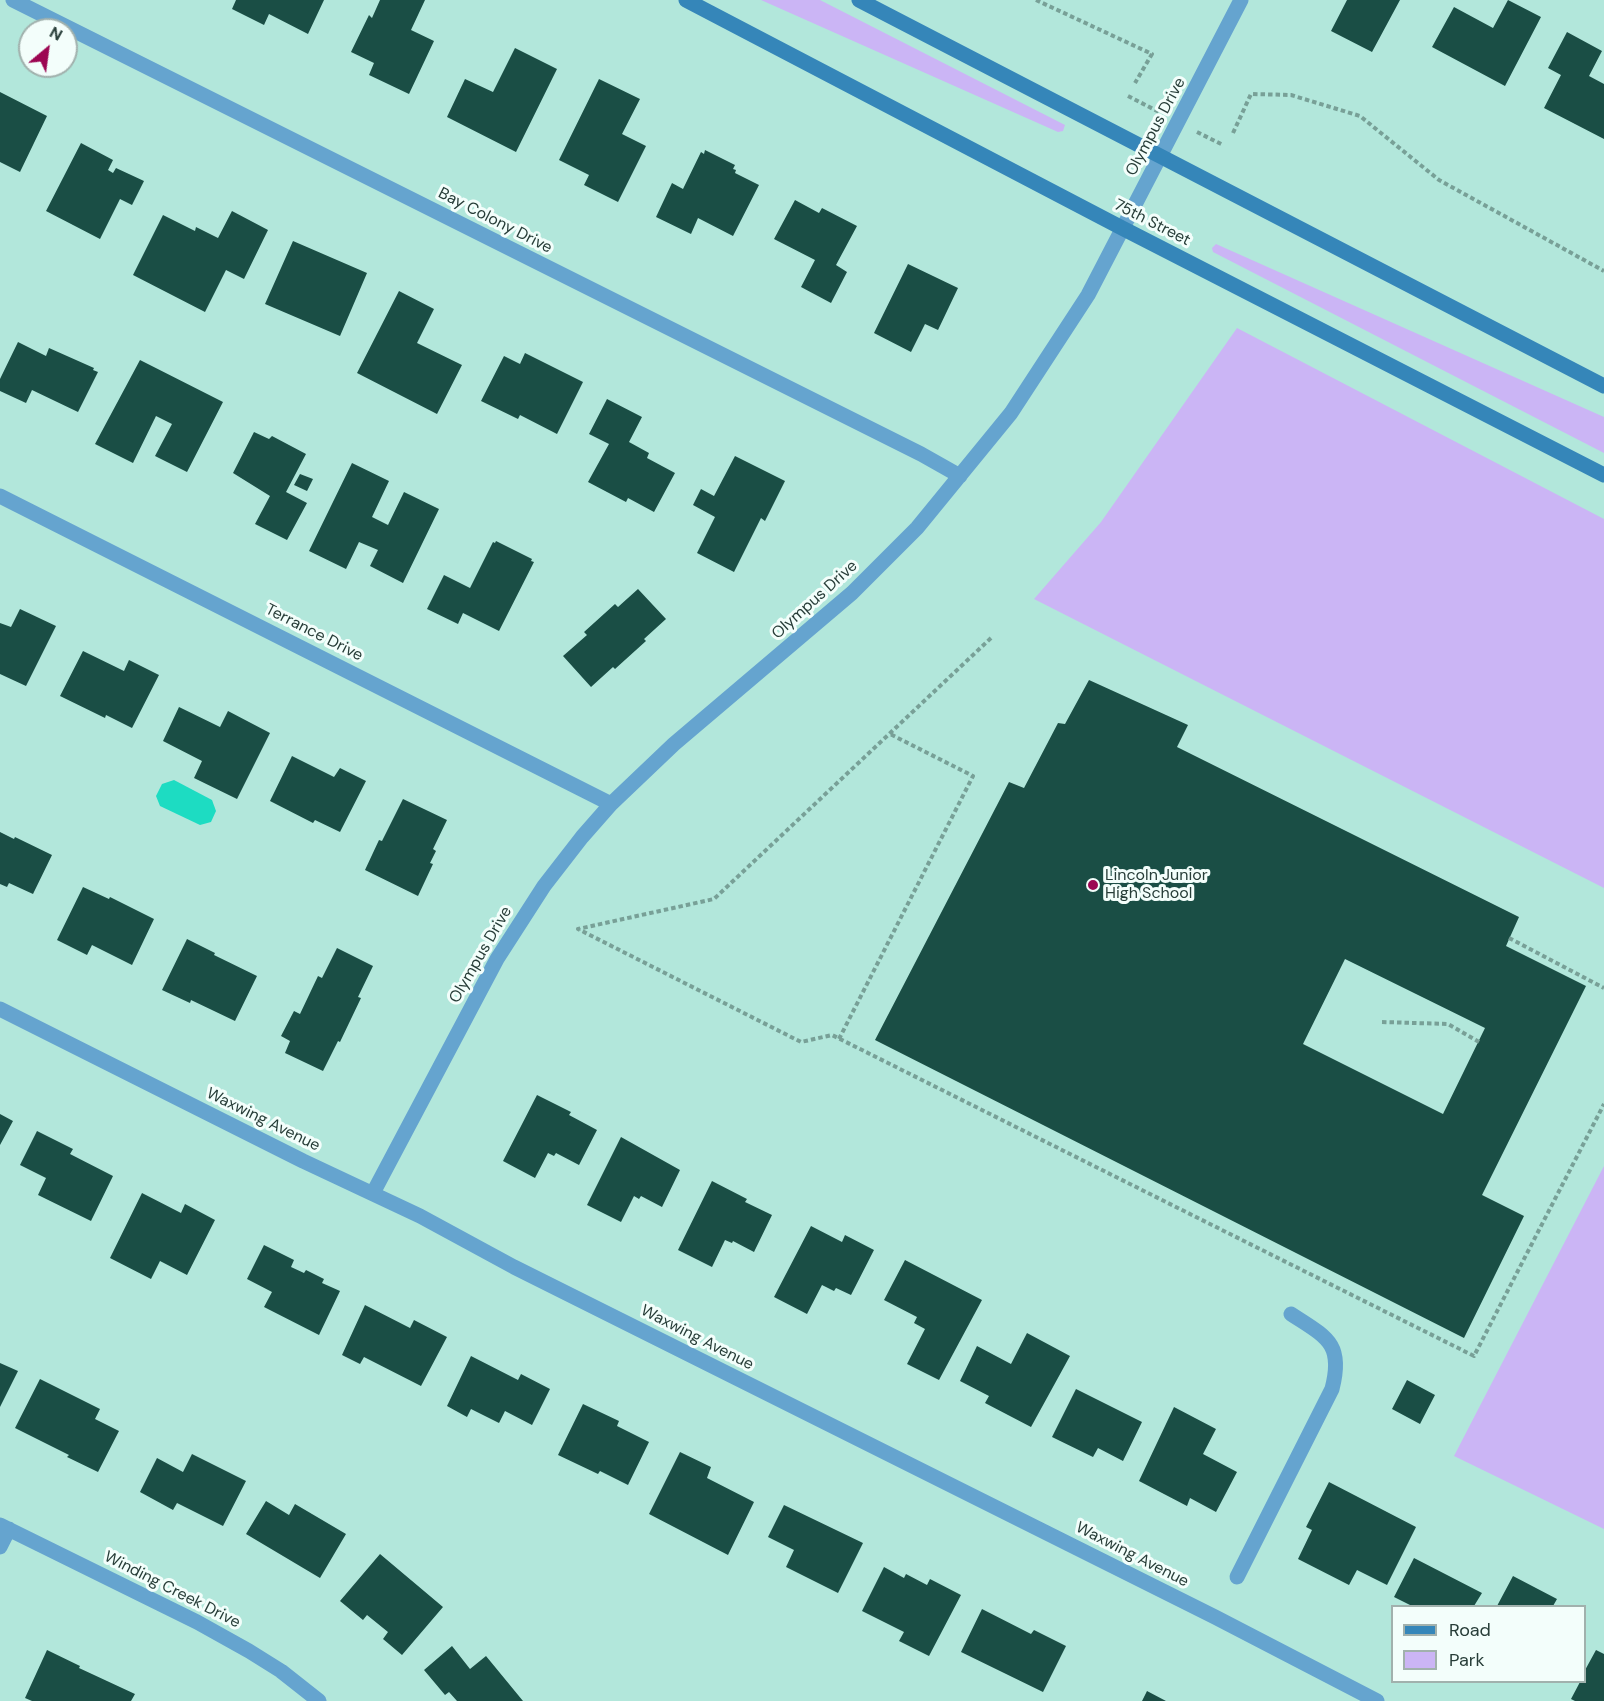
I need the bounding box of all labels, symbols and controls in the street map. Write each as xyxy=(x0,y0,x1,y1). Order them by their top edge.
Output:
north arrow xyxy=(18,18,78,78)
text: N xyxy=(46,22,66,46)
street label: Olympus Drive xyxy=(1122,75,1190,179)
street label: Bay Colony Drive xyxy=(435,184,555,258)
street label: 75th Street xyxy=(1111,196,1193,250)
street label: Olympus Drive xyxy=(768,557,862,643)
street label: Terrance Drive xyxy=(262,600,366,666)
place label: Lincoln Junior High School xyxy=(1105,866,1208,904)
marker: Lincoln Junior High School xyxy=(1086,878,1100,892)
street label: Olympus Drive xyxy=(446,903,516,1007)
street label: Waxwing Avenue xyxy=(203,1084,323,1156)
street label: Waxwing Avenue xyxy=(637,1301,757,1375)
street label: Waxwing Avenue xyxy=(1072,1518,1192,1592)
street label: Winding Creek Drive xyxy=(101,1547,243,1633)
legend xyxy=(1391,1605,1586,1683)
text: Road xyxy=(1449,1618,1491,1642)
text: Park xyxy=(1449,1648,1485,1672)

